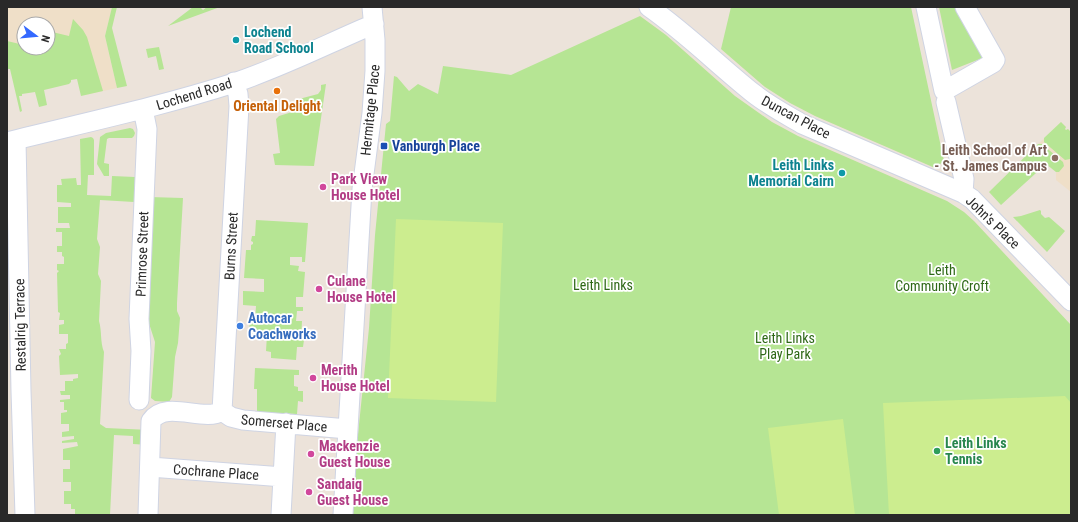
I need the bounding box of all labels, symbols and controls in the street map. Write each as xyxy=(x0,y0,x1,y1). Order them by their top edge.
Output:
north arrow xyxy=(16,16,56,56)
place label: Lochend Road School xyxy=(244,24,314,56)
text: N xyxy=(38,34,52,44)
marker: Lochend Road School xyxy=(231,35,241,45)
street label: Hermitage Place xyxy=(357,63,383,156)
street label: Lochend Road xyxy=(154,75,234,113)
marker: Oriental Delight xyxy=(272,86,282,96)
street label: Duncan Place xyxy=(759,92,833,142)
place label: Oriental Delight xyxy=(233,98,321,114)
place label: Vanburgh Place xyxy=(392,138,480,154)
marker: Vanburgh Place xyxy=(379,141,389,151)
place label: Leith School of Art - St. James Campus xyxy=(934,142,1047,174)
marker: Leith School of Art - St. James Campus xyxy=(1050,153,1060,163)
place label: Leith Links Memorial Cairn xyxy=(748,157,834,189)
marker: Leith Links Memorial Cairn xyxy=(837,168,847,178)
place label: Park View House Hotel xyxy=(331,171,400,203)
marker: Park View House Hotel xyxy=(318,182,328,192)
street label: John's Place xyxy=(963,192,1024,252)
street label: Primrose Street xyxy=(133,211,151,297)
street label: Burns Street xyxy=(221,212,241,280)
park label: Leith Community Croft xyxy=(895,262,989,294)
place label: Culane House Hotel xyxy=(327,273,396,305)
park label: Leith Links xyxy=(573,277,633,293)
street label: Restalrig Terrace xyxy=(11,278,29,372)
marker: Culane House Hotel xyxy=(314,284,324,294)
place label: Autocar Coachworks xyxy=(248,310,316,342)
marker: Autocar Coachworks xyxy=(235,321,245,331)
park label: Leith Links Play Park xyxy=(755,330,815,362)
place label: Merith House Hotel xyxy=(321,362,390,394)
marker: Merith House Hotel xyxy=(308,373,318,383)
street label: Somerset Place xyxy=(240,411,328,435)
place label: Leith Links Tennis xyxy=(945,435,1007,467)
place label: Mackenzie Guest House xyxy=(319,438,390,470)
marker: Leith Links Tennis xyxy=(932,446,942,456)
marker: Mackenzie Guest House xyxy=(306,449,316,459)
street label: Cochrane Place xyxy=(172,461,260,483)
place label: Sandaig Guest House xyxy=(317,476,388,508)
marker: Sandaig Guest House xyxy=(304,487,314,497)

